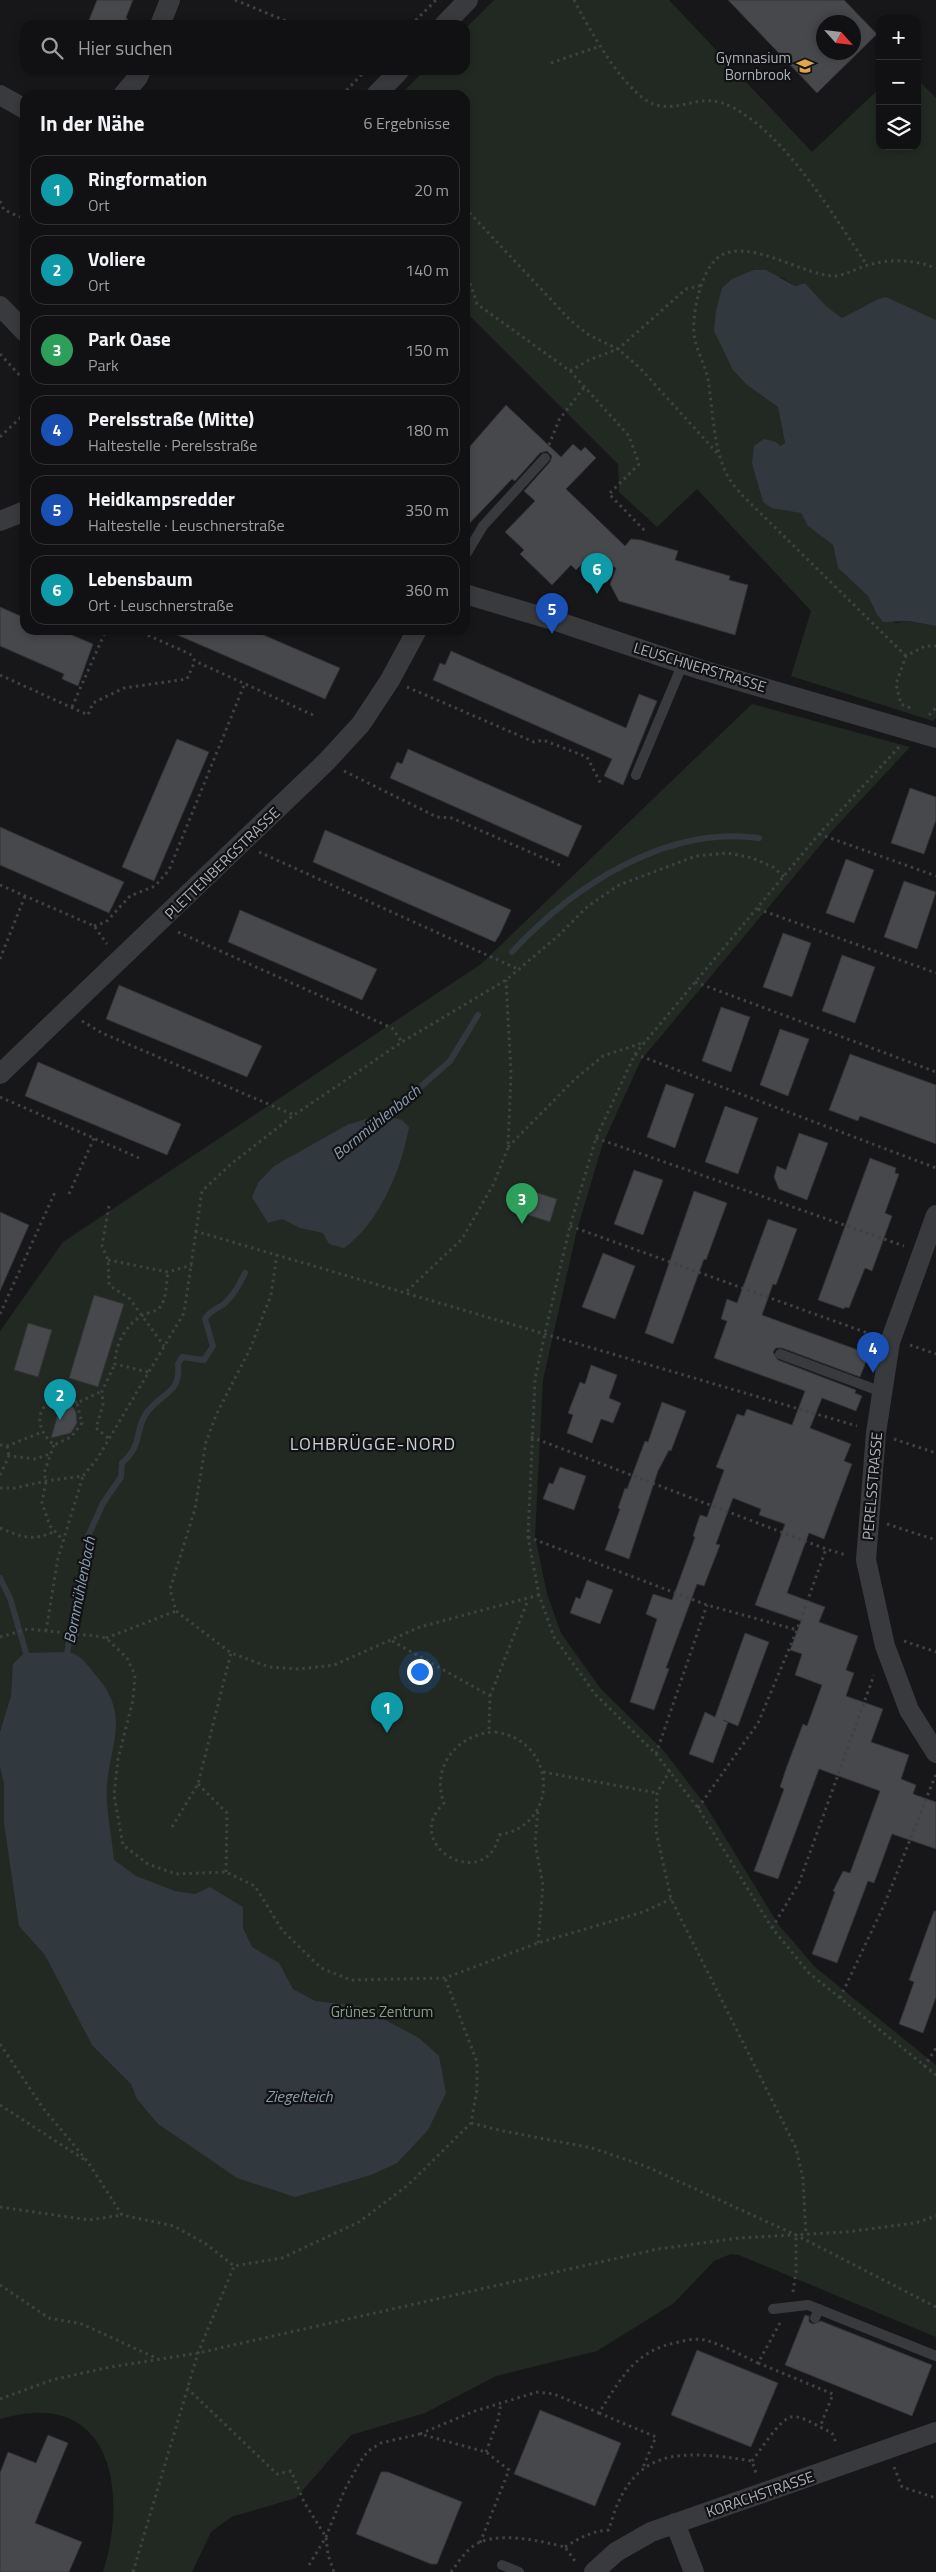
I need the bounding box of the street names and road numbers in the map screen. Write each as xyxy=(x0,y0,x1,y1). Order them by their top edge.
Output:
street label: LEUSCHNERSTRASSE xyxy=(631,636,769,698)
street label: PLETTENBERGSTRASSE xyxy=(159,802,285,924)
street label: PERELSSTRASSE xyxy=(856,1431,888,1541)
street label: KORACHSTRASSE xyxy=(703,2465,817,2523)

